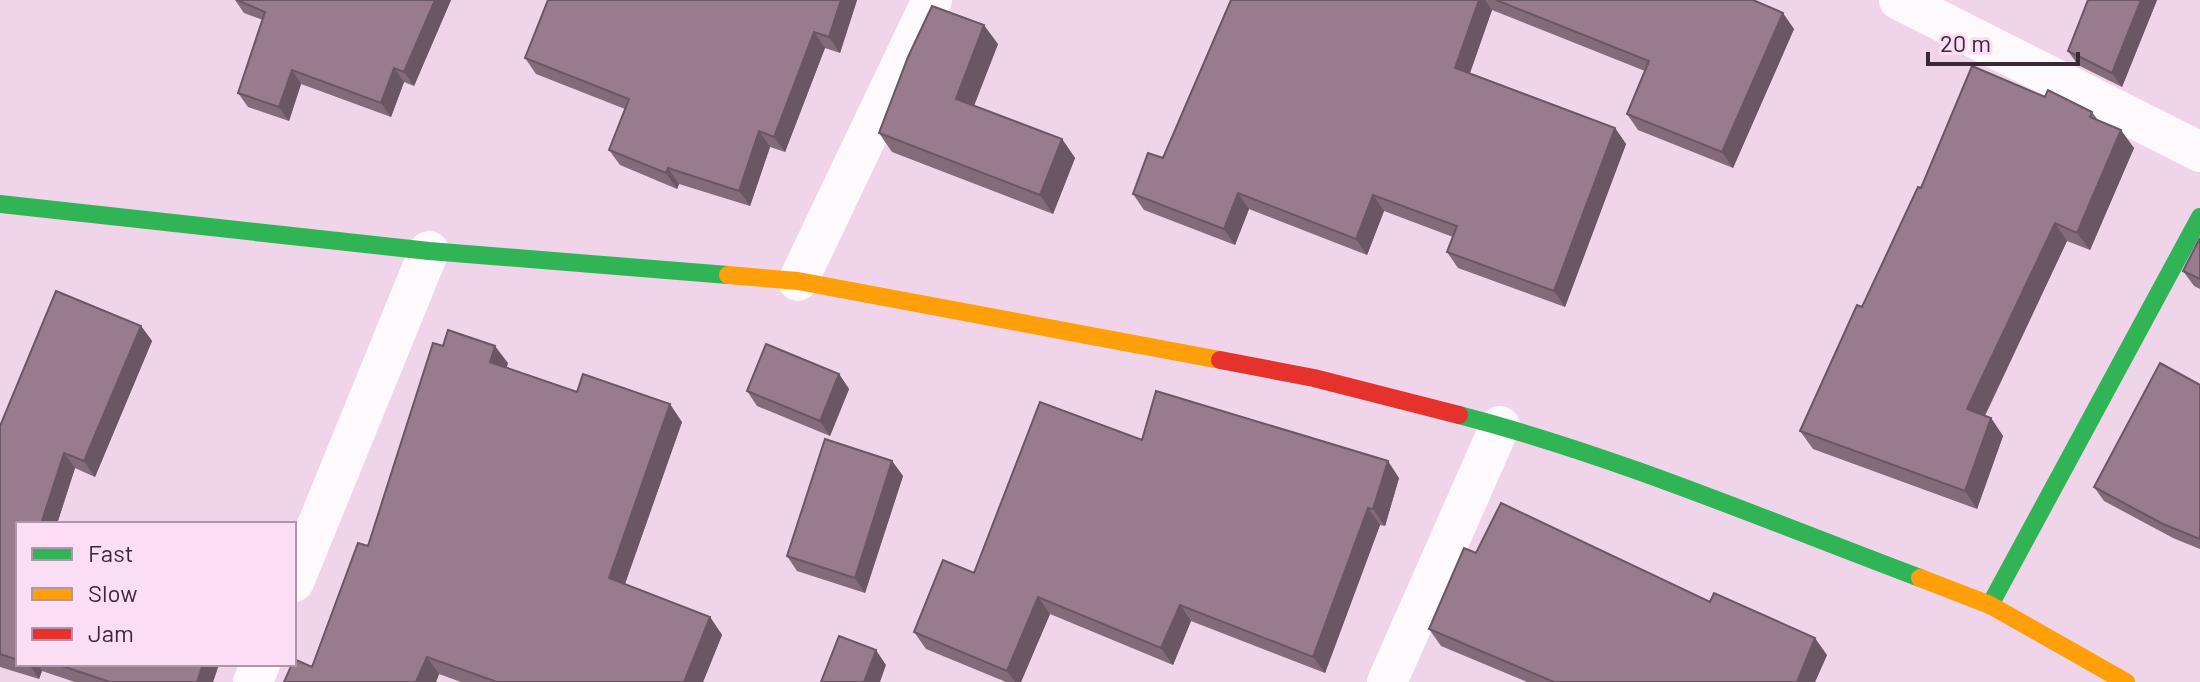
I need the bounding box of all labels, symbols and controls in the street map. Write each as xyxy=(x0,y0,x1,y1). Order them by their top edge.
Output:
scale bar xyxy=(1928,16,2078,66)
text: 20 m xyxy=(1940,28,1991,57)
legend xyxy=(16,522,296,666)
text: Fast xyxy=(88,538,133,567)
text: Slow xyxy=(88,578,137,607)
text: Jam xyxy=(88,618,134,647)

